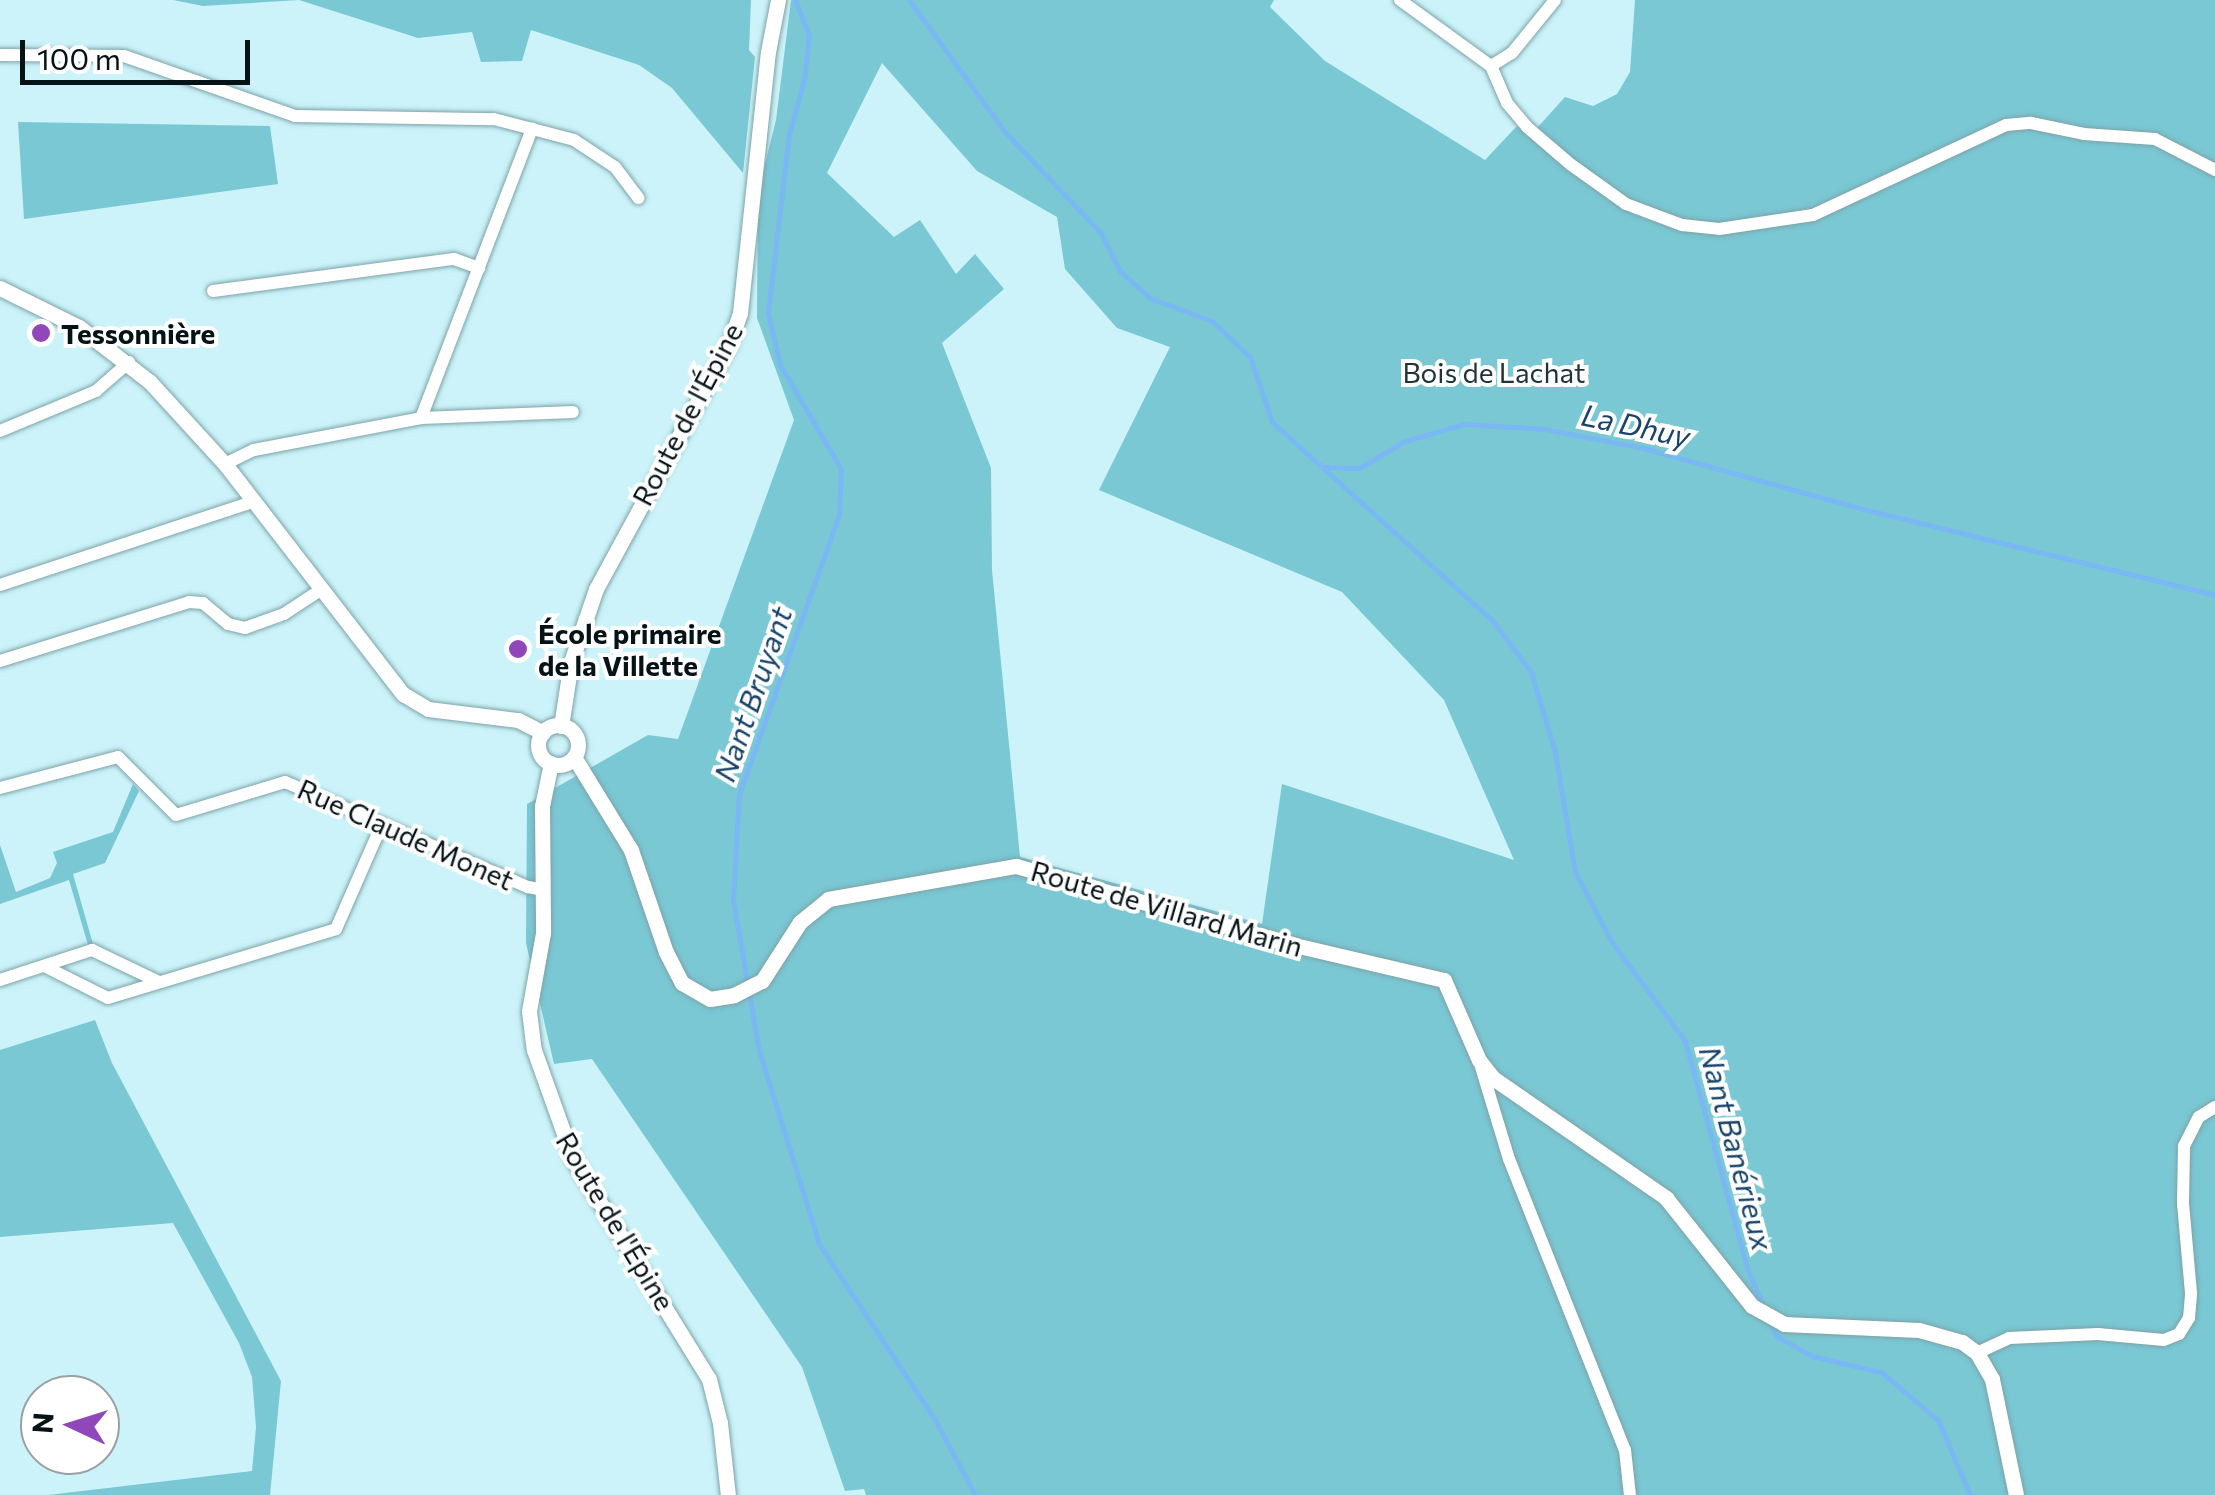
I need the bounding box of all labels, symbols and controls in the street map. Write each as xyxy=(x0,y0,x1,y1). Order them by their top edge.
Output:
scale bar xyxy=(25,20,255,82)
text: 100 m xyxy=(37,39,121,76)
place label: Tessonnière xyxy=(61,316,215,350)
street label: Route de l'Épine xyxy=(625,317,749,511)
marker: Tessonnière xyxy=(30,322,52,344)
park label: Bois de Lachat xyxy=(1402,355,1586,389)
water label: La Dhuy xyxy=(1578,396,1694,454)
water label: Nant Bruyant xyxy=(705,602,799,786)
place label: École primaire de la Villette xyxy=(538,616,722,682)
marker: École primaire de la Villette xyxy=(507,638,529,660)
street label: Rue Claude Monet xyxy=(293,771,519,897)
street label: Route de Villard Marin xyxy=(1027,853,1307,963)
water label: Nant Banérieux xyxy=(1692,1042,1782,1254)
street label: Route de l'Épine xyxy=(550,1126,682,1316)
north arrow xyxy=(20,1375,120,1475)
text: N xyxy=(24,1411,60,1435)

